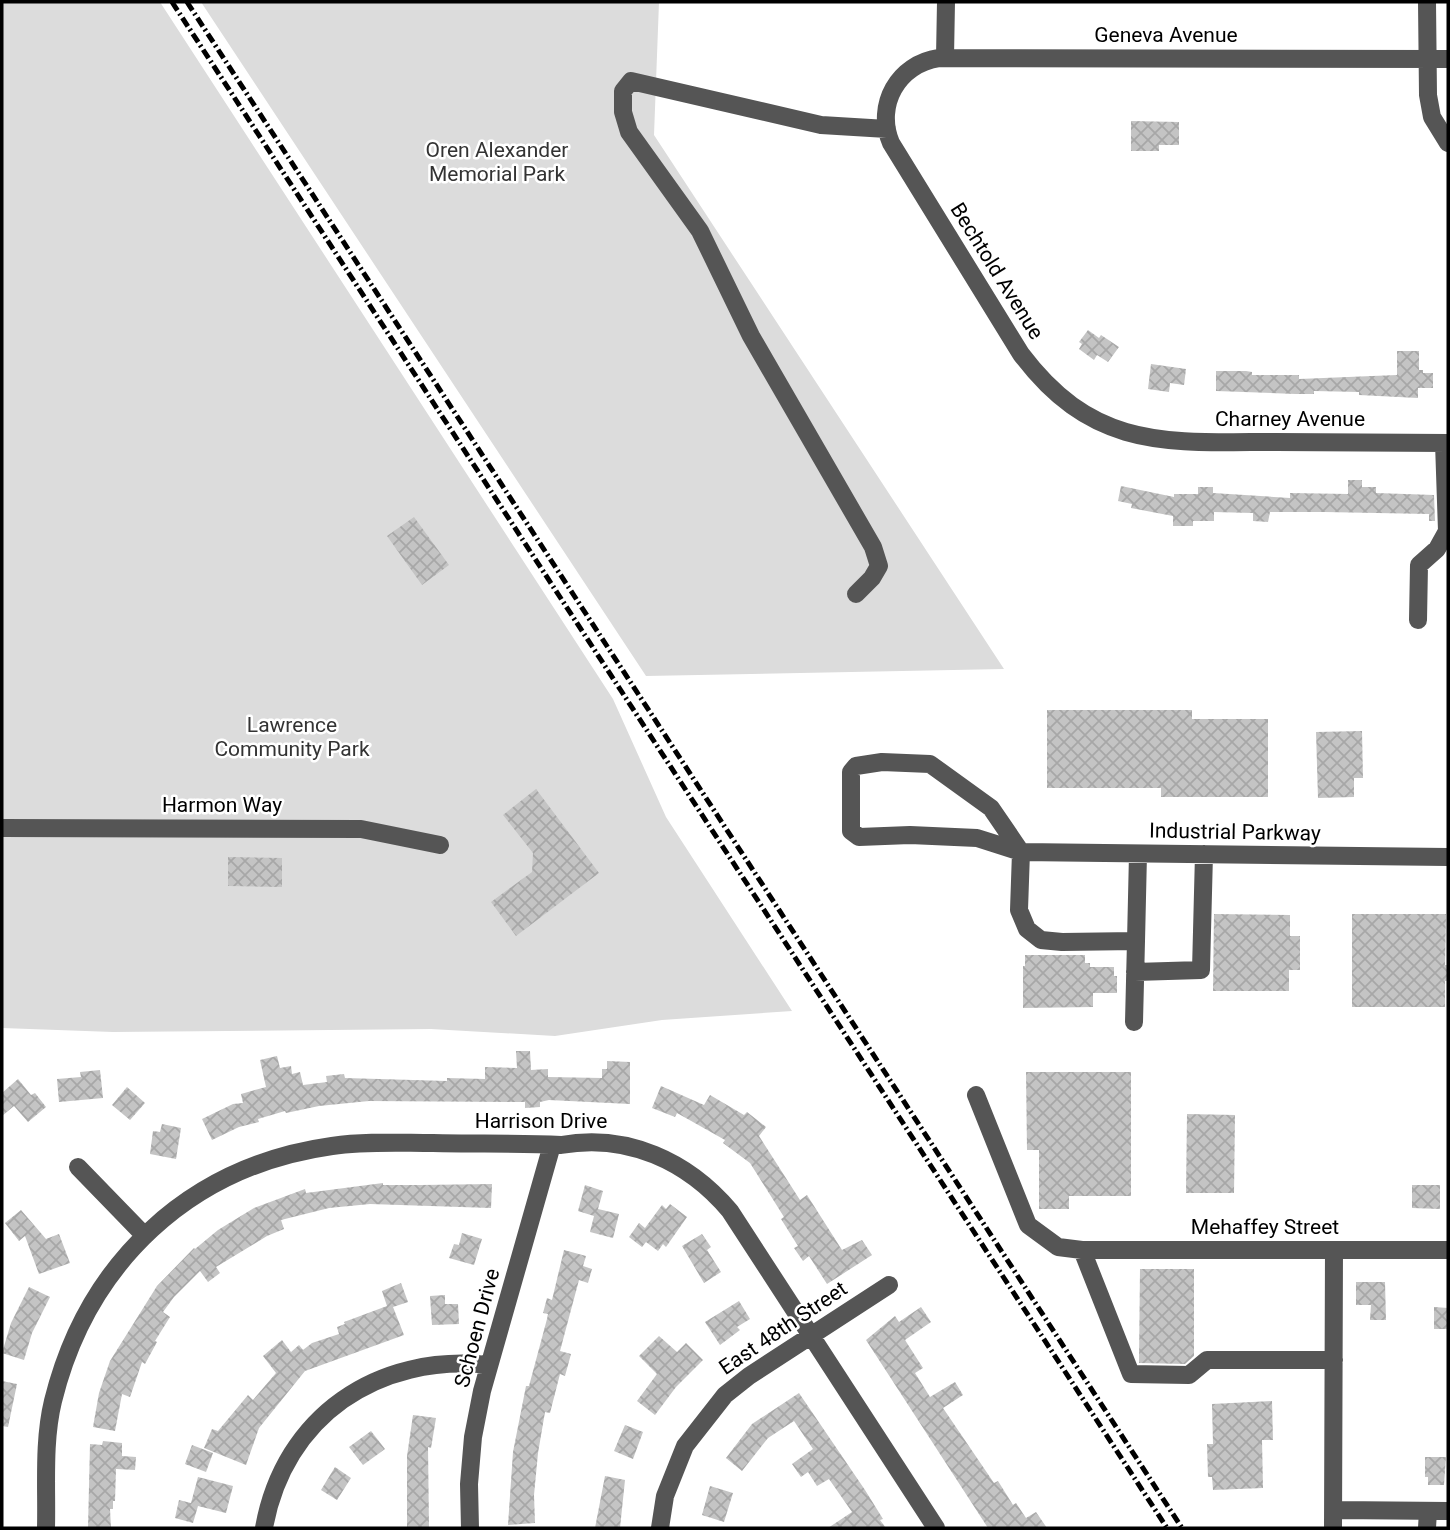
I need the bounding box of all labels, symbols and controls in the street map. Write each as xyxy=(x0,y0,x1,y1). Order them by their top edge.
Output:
street label: Geneva Avenue xyxy=(1094,23,1238,47)
park label: Oren Alexander Memorial Park xyxy=(426,138,568,186)
street label: Bechtold Avenue xyxy=(945,198,1049,344)
street label: Charney Avenue xyxy=(1215,407,1365,431)
park label: Lawrence Community Park xyxy=(214,713,370,761)
street label: Harmon Way xyxy=(162,793,282,817)
street label: Industrial Parkway xyxy=(1149,819,1321,845)
street label: Harrison Drive xyxy=(475,1109,607,1133)
street label: Mehaffey Street xyxy=(1191,1215,1339,1239)
street label: Schoen Drive xyxy=(450,1266,504,1390)
street label: East 48th Street xyxy=(715,1276,852,1380)

